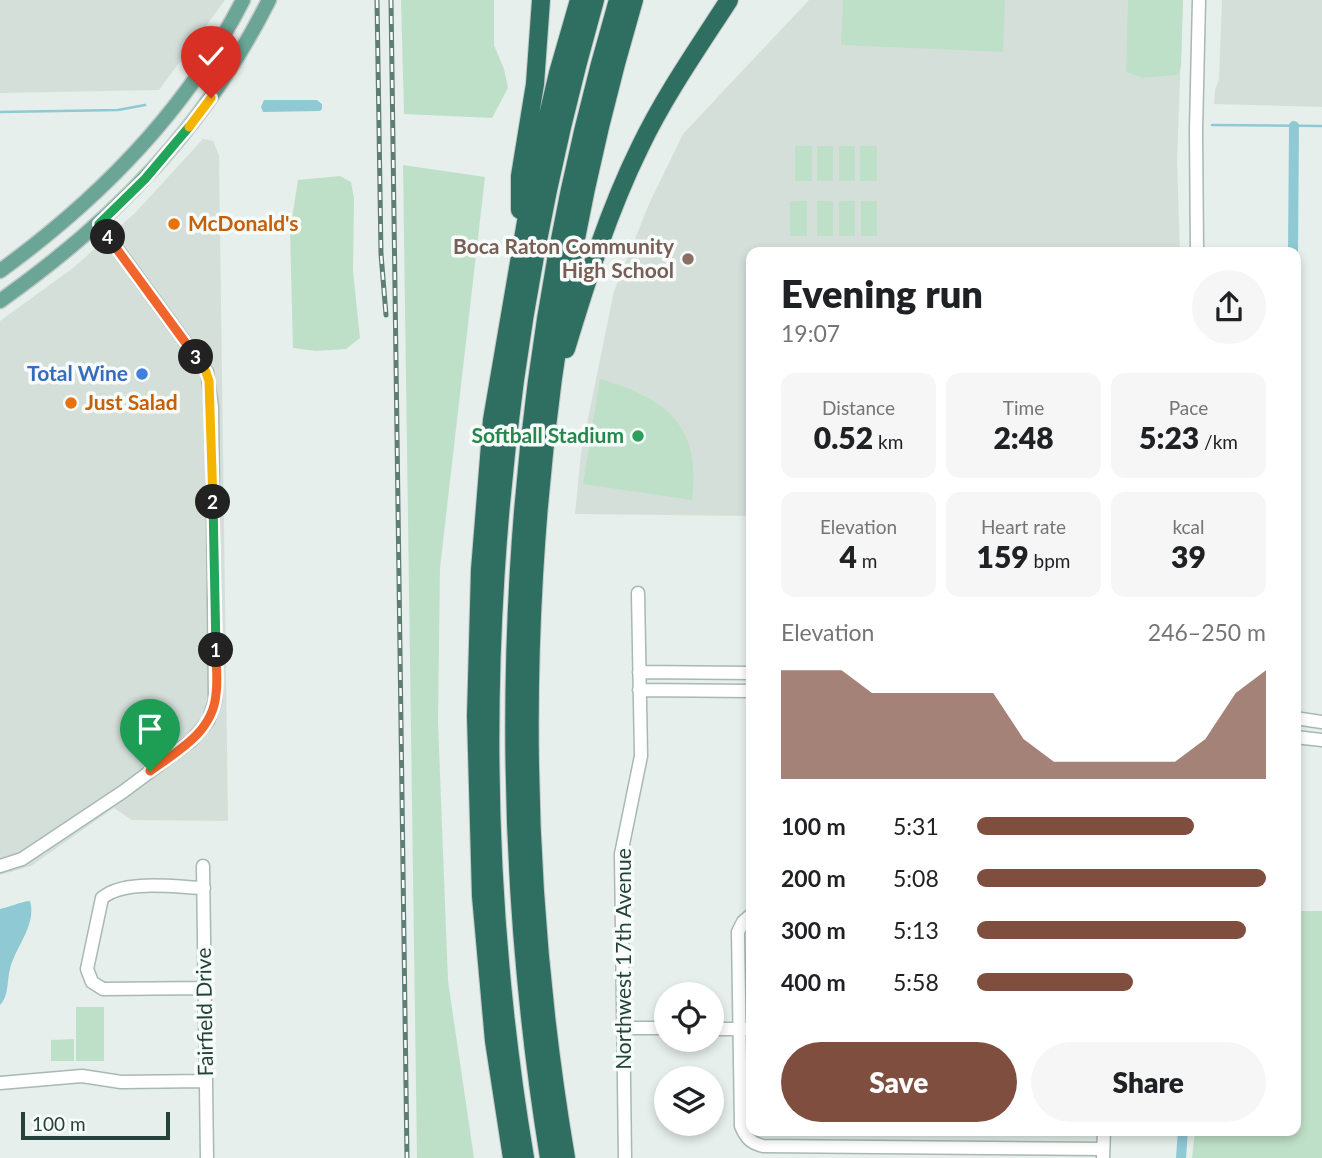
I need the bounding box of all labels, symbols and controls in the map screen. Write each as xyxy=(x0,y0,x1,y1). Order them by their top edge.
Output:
pin xyxy=(181,26,241,98)
icon: check xyxy=(192,37,230,75)
place label: McDonald's xyxy=(188,210,299,235)
marker: McDonald's xyxy=(166,216,182,232)
pin: 4 xyxy=(90,219,126,254)
text: 4 xyxy=(102,225,113,248)
place label: Boca Raton Community High School xyxy=(453,233,675,282)
marker: Boca Raton Community High School xyxy=(680,251,696,267)
text: Evening run xyxy=(781,270,983,316)
button: share xyxy=(1192,270,1266,344)
text: 19:07 xyxy=(781,319,840,347)
pin: 3 xyxy=(178,340,214,374)
text: 3 xyxy=(190,345,201,368)
place label: Total Wine xyxy=(27,360,128,385)
marker: Total Wine xyxy=(134,366,150,382)
place label: Just Salad xyxy=(85,389,178,414)
marker: Just Salad xyxy=(63,395,79,411)
text: Distance xyxy=(822,396,895,419)
text: Time xyxy=(1003,396,1044,419)
text: Pace xyxy=(1169,396,1208,419)
text: 0.52 xyxy=(814,419,873,455)
text: 2:48 xyxy=(993,419,1054,455)
text: 5:23 xyxy=(1139,419,1199,455)
place label: Softball Stadium xyxy=(472,422,624,447)
marker: Softball Stadium xyxy=(630,428,646,444)
text: km xyxy=(873,430,903,453)
text: /km xyxy=(1199,430,1238,453)
pin: 2 xyxy=(196,484,230,520)
text: 2 xyxy=(207,490,218,513)
text: Elevation xyxy=(820,515,897,538)
text: Heart rate xyxy=(981,515,1066,538)
text: kcal xyxy=(1172,515,1205,538)
text: 4 xyxy=(840,538,857,574)
text: 159 xyxy=(977,538,1029,574)
text: 39 xyxy=(1171,538,1206,574)
text: m xyxy=(857,549,877,572)
text: bpm xyxy=(1029,549,1070,572)
text: Elevation xyxy=(781,618,874,646)
text: 246–250 m xyxy=(1148,618,1266,646)
pin: 1 xyxy=(198,632,234,668)
text: 1 xyxy=(210,638,221,661)
pin xyxy=(120,699,180,771)
icon: arrive xyxy=(131,710,169,748)
text: 100 m xyxy=(781,812,846,840)
text: 5:31 xyxy=(893,812,939,840)
street label: Northwest 17th Avenue xyxy=(610,848,635,1070)
text: 200 m xyxy=(781,864,846,892)
text: 5:08 xyxy=(893,864,939,892)
text: 300 m xyxy=(781,916,846,944)
text: 5:13 xyxy=(893,916,939,944)
street label: Fairfield Drive xyxy=(190,947,217,1077)
text: 400 m xyxy=(781,968,846,996)
text: 5:58 xyxy=(893,968,939,996)
map controls xyxy=(654,982,724,1136)
button: locate xyxy=(654,982,724,1052)
button: Save xyxy=(781,1042,1017,1122)
button: Share xyxy=(1031,1042,1266,1122)
button: layers xyxy=(654,1066,724,1136)
scale bar xyxy=(21,1109,170,1141)
text: 100 m xyxy=(32,1112,86,1135)

